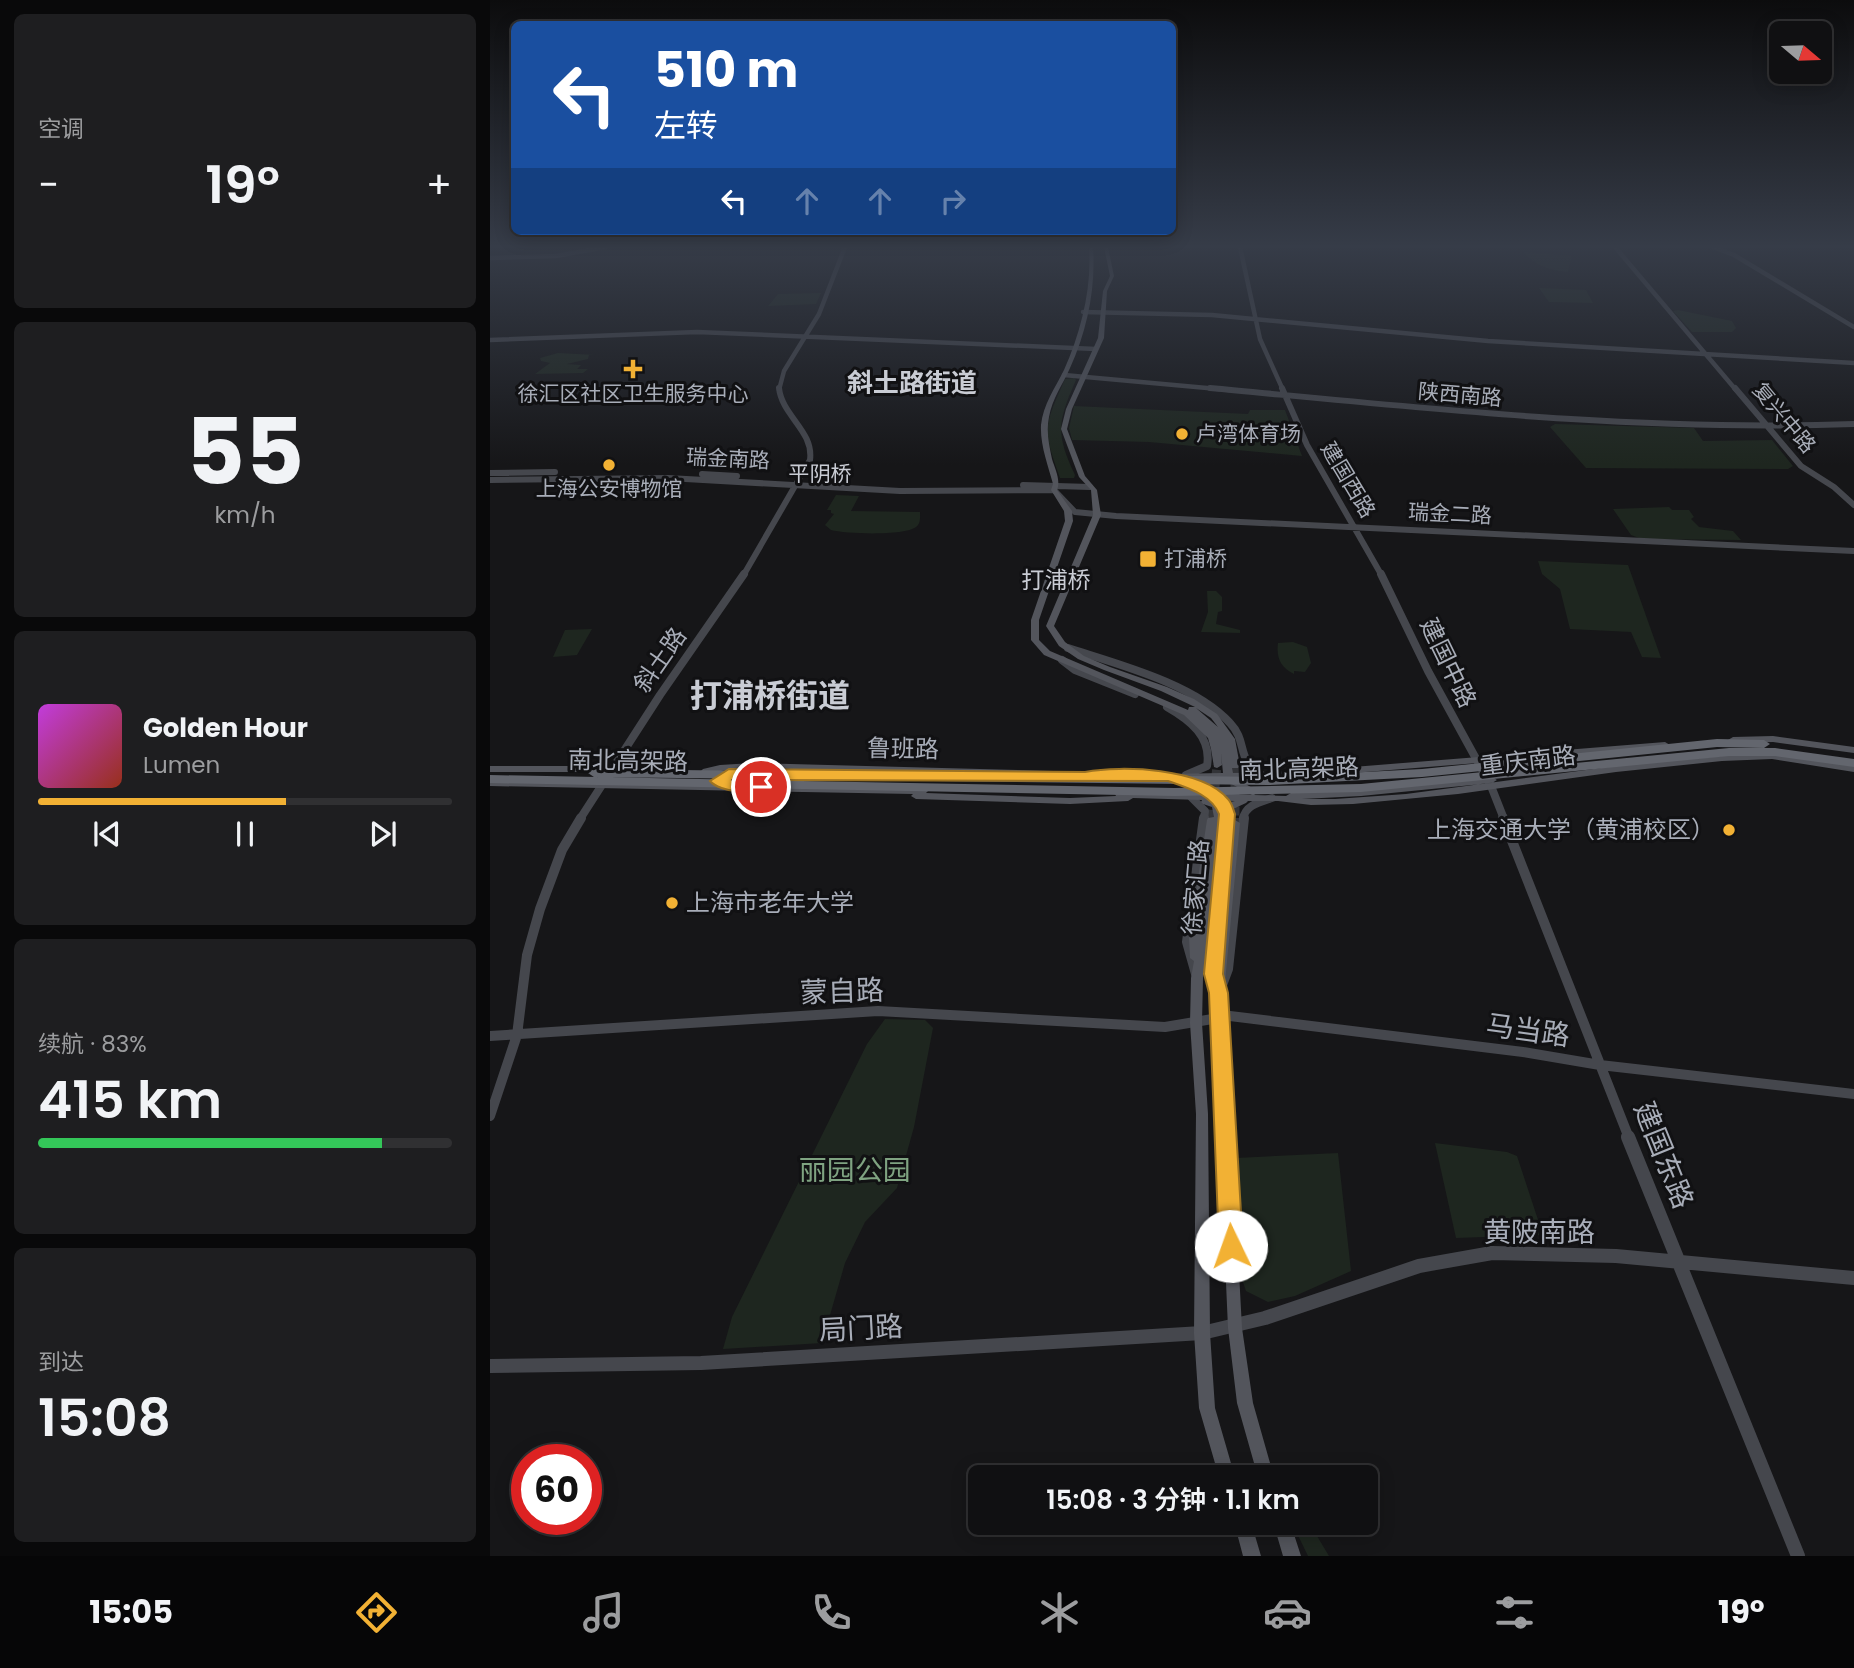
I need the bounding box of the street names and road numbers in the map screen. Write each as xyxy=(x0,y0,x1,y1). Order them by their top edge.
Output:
street label: 陕西南路 xyxy=(1417,376,1503,413)
street label: 复兴中路 xyxy=(1746,376,1822,459)
street label: 建国西路 xyxy=(1314,436,1382,523)
street label: 瑞金南路 xyxy=(685,442,771,475)
street label: 瑞金二路 xyxy=(1407,497,1493,530)
street label: 建国中路 xyxy=(1413,612,1484,713)
street label: 斜土路 xyxy=(625,621,694,699)
street label: 鲁班路 xyxy=(867,731,939,766)
street label: 重庆南路 xyxy=(1478,738,1578,783)
street label: 南北高架路 xyxy=(568,743,688,778)
street label: 南北高架路 xyxy=(1238,750,1360,787)
street label: 徐家汇路 xyxy=(1175,838,1216,936)
street label: 蒙自路 xyxy=(799,971,885,1012)
street label: 马当路 xyxy=(1484,1005,1572,1056)
street label: 建国东路 xyxy=(1624,1096,1703,1214)
street label: 黄陂南路 xyxy=(1483,1213,1595,1252)
street label: 局门路 xyxy=(818,1307,904,1350)

